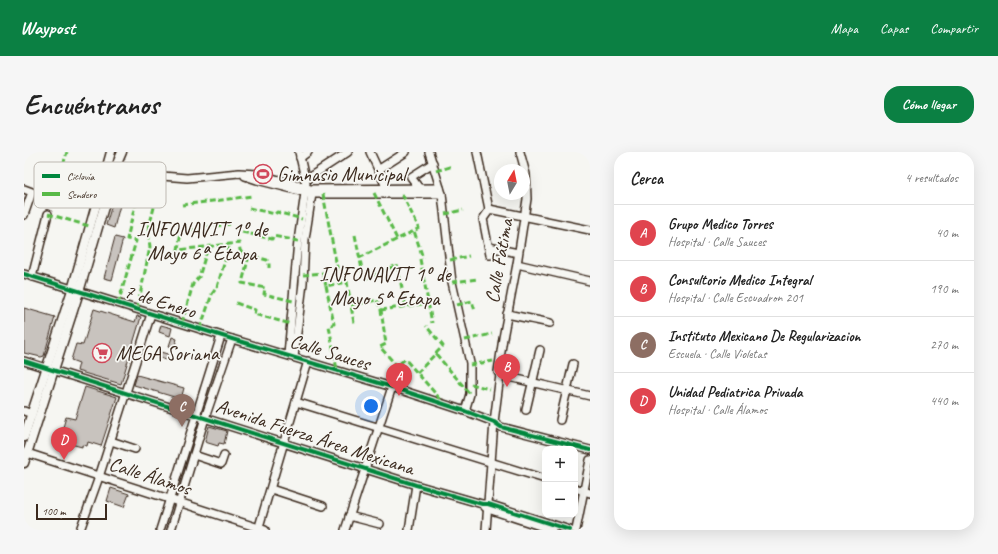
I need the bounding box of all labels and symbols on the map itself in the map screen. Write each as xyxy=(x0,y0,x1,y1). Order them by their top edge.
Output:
legend xyxy=(34,162,166,208)
place label: Gimnasio Municipal xyxy=(277,162,409,187)
sports icon: Gimnasio Municipal xyxy=(252,163,274,185)
north arrow xyxy=(494,164,530,200)
text: Ciclovía xyxy=(67,169,96,183)
text: Sendero xyxy=(67,187,98,201)
street label: Calle Fátima xyxy=(479,215,519,305)
district label: INFONAVIT 1º de Mayo 6ª Etapa xyxy=(136,216,270,266)
district label: INFONAVIT 1º de Mayo 5ª Etapa xyxy=(319,261,453,311)
street label: 7 de Enero xyxy=(121,278,200,324)
street label: Calle Sauces xyxy=(287,328,375,377)
place label: MEGA Soriana xyxy=(116,341,220,366)
supermarket icon: MEGA Soriana xyxy=(91,342,113,364)
pin: B xyxy=(494,354,520,387)
pin: A xyxy=(386,363,412,396)
street label: Avenida Fuerza Área Mexicana xyxy=(213,393,419,481)
pin: C xyxy=(169,394,195,427)
your location xyxy=(361,396,381,416)
pin: D xyxy=(51,427,77,460)
street label: Calle Álamos xyxy=(106,451,196,502)
scale bar xyxy=(36,502,107,521)

